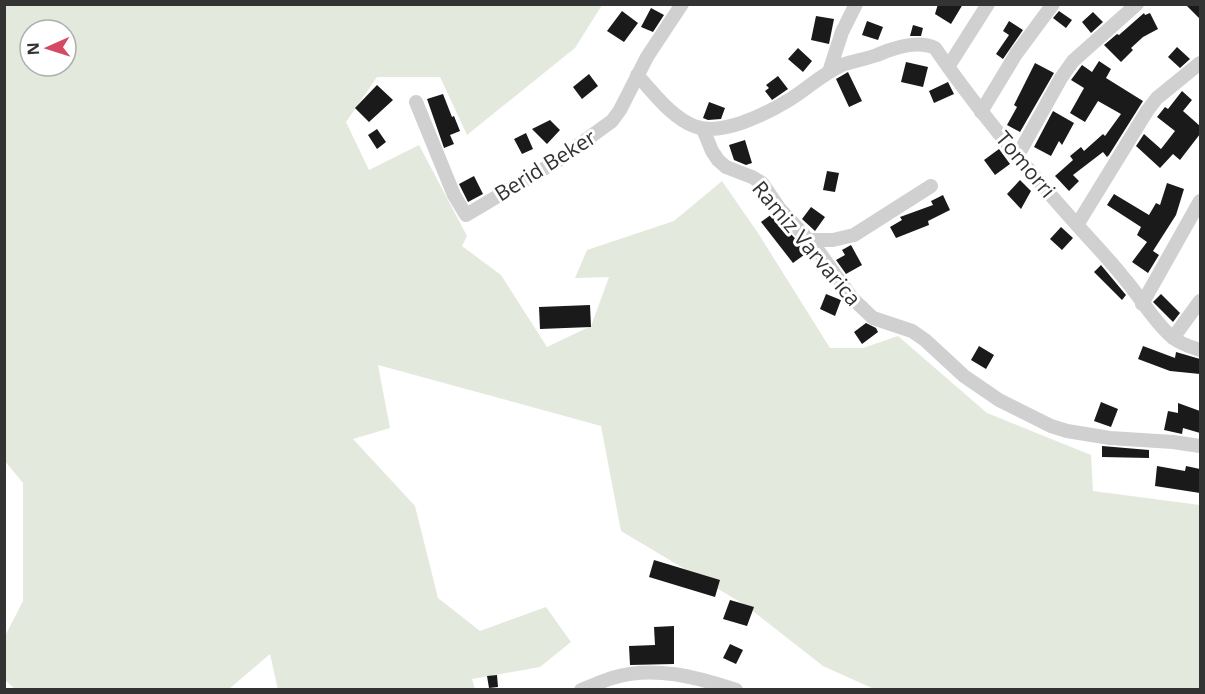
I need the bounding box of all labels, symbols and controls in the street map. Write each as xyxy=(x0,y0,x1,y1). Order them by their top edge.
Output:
north arrow xyxy=(18,18,78,78)
text: N xyxy=(22,42,44,56)
street label: Berid Beker xyxy=(489,123,601,207)
street label: Tomorri xyxy=(990,125,1062,203)
street label: Ramiz Varvarica xyxy=(746,175,868,311)

